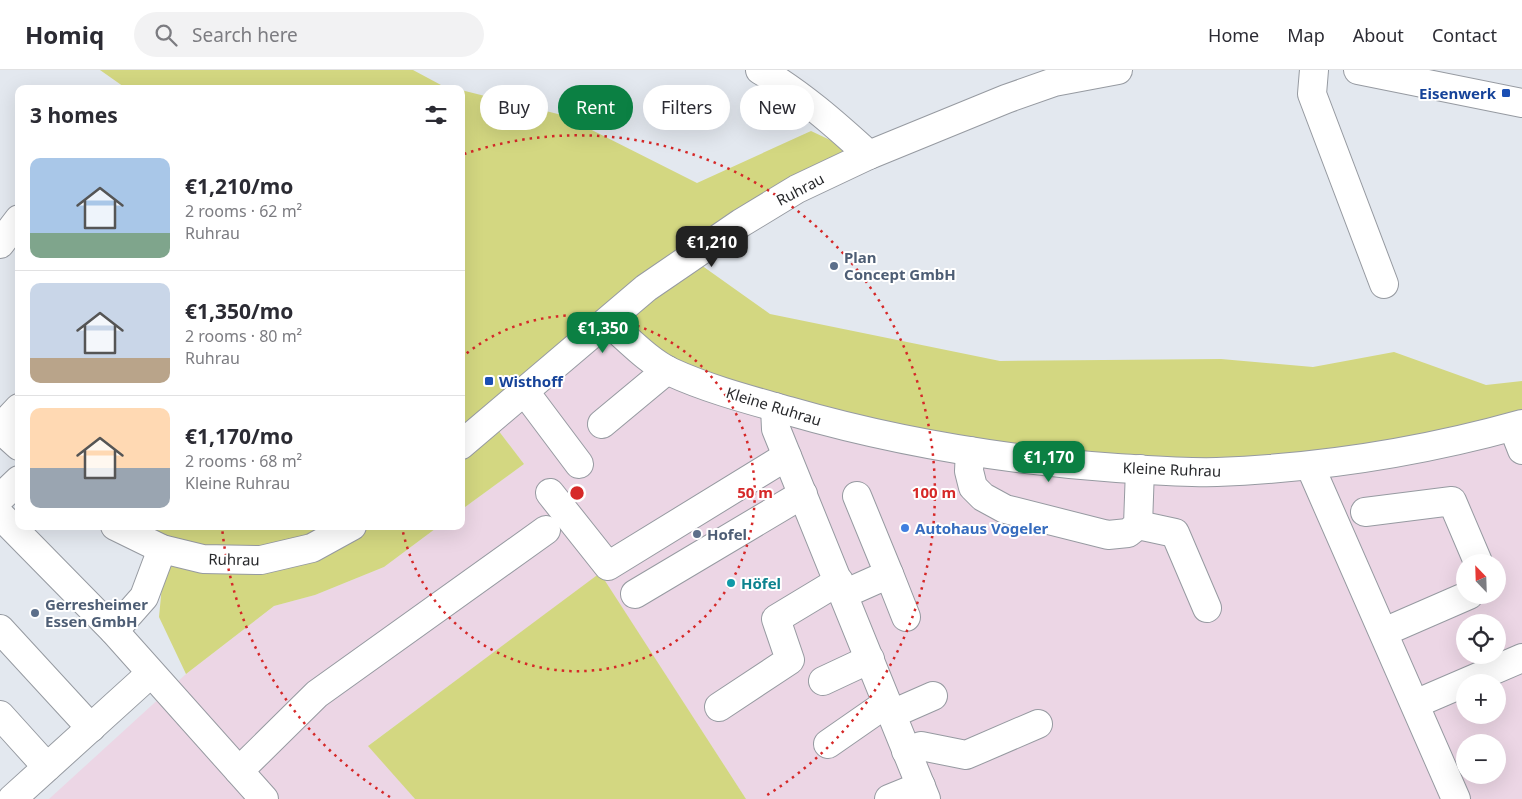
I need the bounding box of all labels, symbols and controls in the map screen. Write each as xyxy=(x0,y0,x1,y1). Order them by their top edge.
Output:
search box xyxy=(134,12,484,57)
text: Homiq xyxy=(25,18,104,51)
icon: search xyxy=(152,21,180,49)
text: Search here xyxy=(192,22,298,48)
text: Home xyxy=(1208,23,1259,47)
text: Map xyxy=(1287,23,1325,47)
text: About xyxy=(1353,23,1404,47)
text: Contact xyxy=(1432,23,1497,47)
place label: Eisenwerk xyxy=(1419,83,1497,103)
chip: Buy xyxy=(480,85,548,130)
chip: Rent xyxy=(558,85,633,130)
chip: Filters xyxy=(643,85,730,130)
chip: New xyxy=(740,85,814,130)
marker: Eisenwerk xyxy=(1500,87,1512,99)
text: 3 homes xyxy=(30,101,118,129)
icon: filters xyxy=(422,101,450,129)
street label: Ruhrau xyxy=(773,168,827,210)
text: €1,210/mo xyxy=(185,172,293,200)
icon: home xyxy=(70,178,130,238)
text: 2 rooms · 62 m² xyxy=(185,200,302,222)
text: Ruhrau xyxy=(185,222,240,244)
pin: €1,210 xyxy=(671,226,753,268)
text: €1,210 xyxy=(687,231,737,253)
place label: Plan Concept GmbH xyxy=(844,247,956,284)
marker: Plan Concept GmbH xyxy=(828,260,840,272)
text: €1,350/mo xyxy=(185,297,293,325)
icon: home xyxy=(70,303,130,363)
pin: €1,350 xyxy=(562,312,644,354)
text: €1,350 xyxy=(578,317,628,339)
text: 2 rooms · 80 m² xyxy=(185,325,302,347)
text: Ruhrau xyxy=(185,347,240,369)
place label: Wisthoff xyxy=(499,371,564,391)
marker: Wisthoff xyxy=(483,375,495,387)
street label: Kleine Ruhrau xyxy=(724,382,824,430)
text: €1,170/mo xyxy=(185,422,293,450)
icon: home xyxy=(70,428,130,488)
pin: €1,170 xyxy=(1008,440,1090,483)
text: €1,170 xyxy=(1024,446,1074,468)
text: 2 rooms · 68 m² xyxy=(185,450,302,472)
street label: Kleine Ruhrau xyxy=(1122,457,1222,481)
text: Kleine Ruhrau xyxy=(185,472,290,494)
text: 50 m xyxy=(737,482,773,502)
text: 100 m xyxy=(912,482,956,502)
centre of rings xyxy=(568,484,586,502)
place label: Autohaus Vogeler xyxy=(915,518,1049,538)
marker: Autohaus Vogeler xyxy=(899,522,911,534)
place label: Hofel xyxy=(707,524,747,544)
marker: Hofel xyxy=(691,528,703,540)
street label: Ruhrau xyxy=(208,549,260,569)
north arrow xyxy=(1456,554,1506,604)
map controls xyxy=(1456,554,1506,784)
place label: Höfel xyxy=(741,573,781,593)
marker: Höfel xyxy=(725,577,737,589)
place label: Gerresheimer Essen GmbH xyxy=(45,594,148,631)
marker: Gerresheimer Essen GmbH xyxy=(29,607,41,619)
button: locate xyxy=(1456,614,1506,664)
button: + xyxy=(1456,674,1506,724)
button: − xyxy=(1456,734,1506,784)

